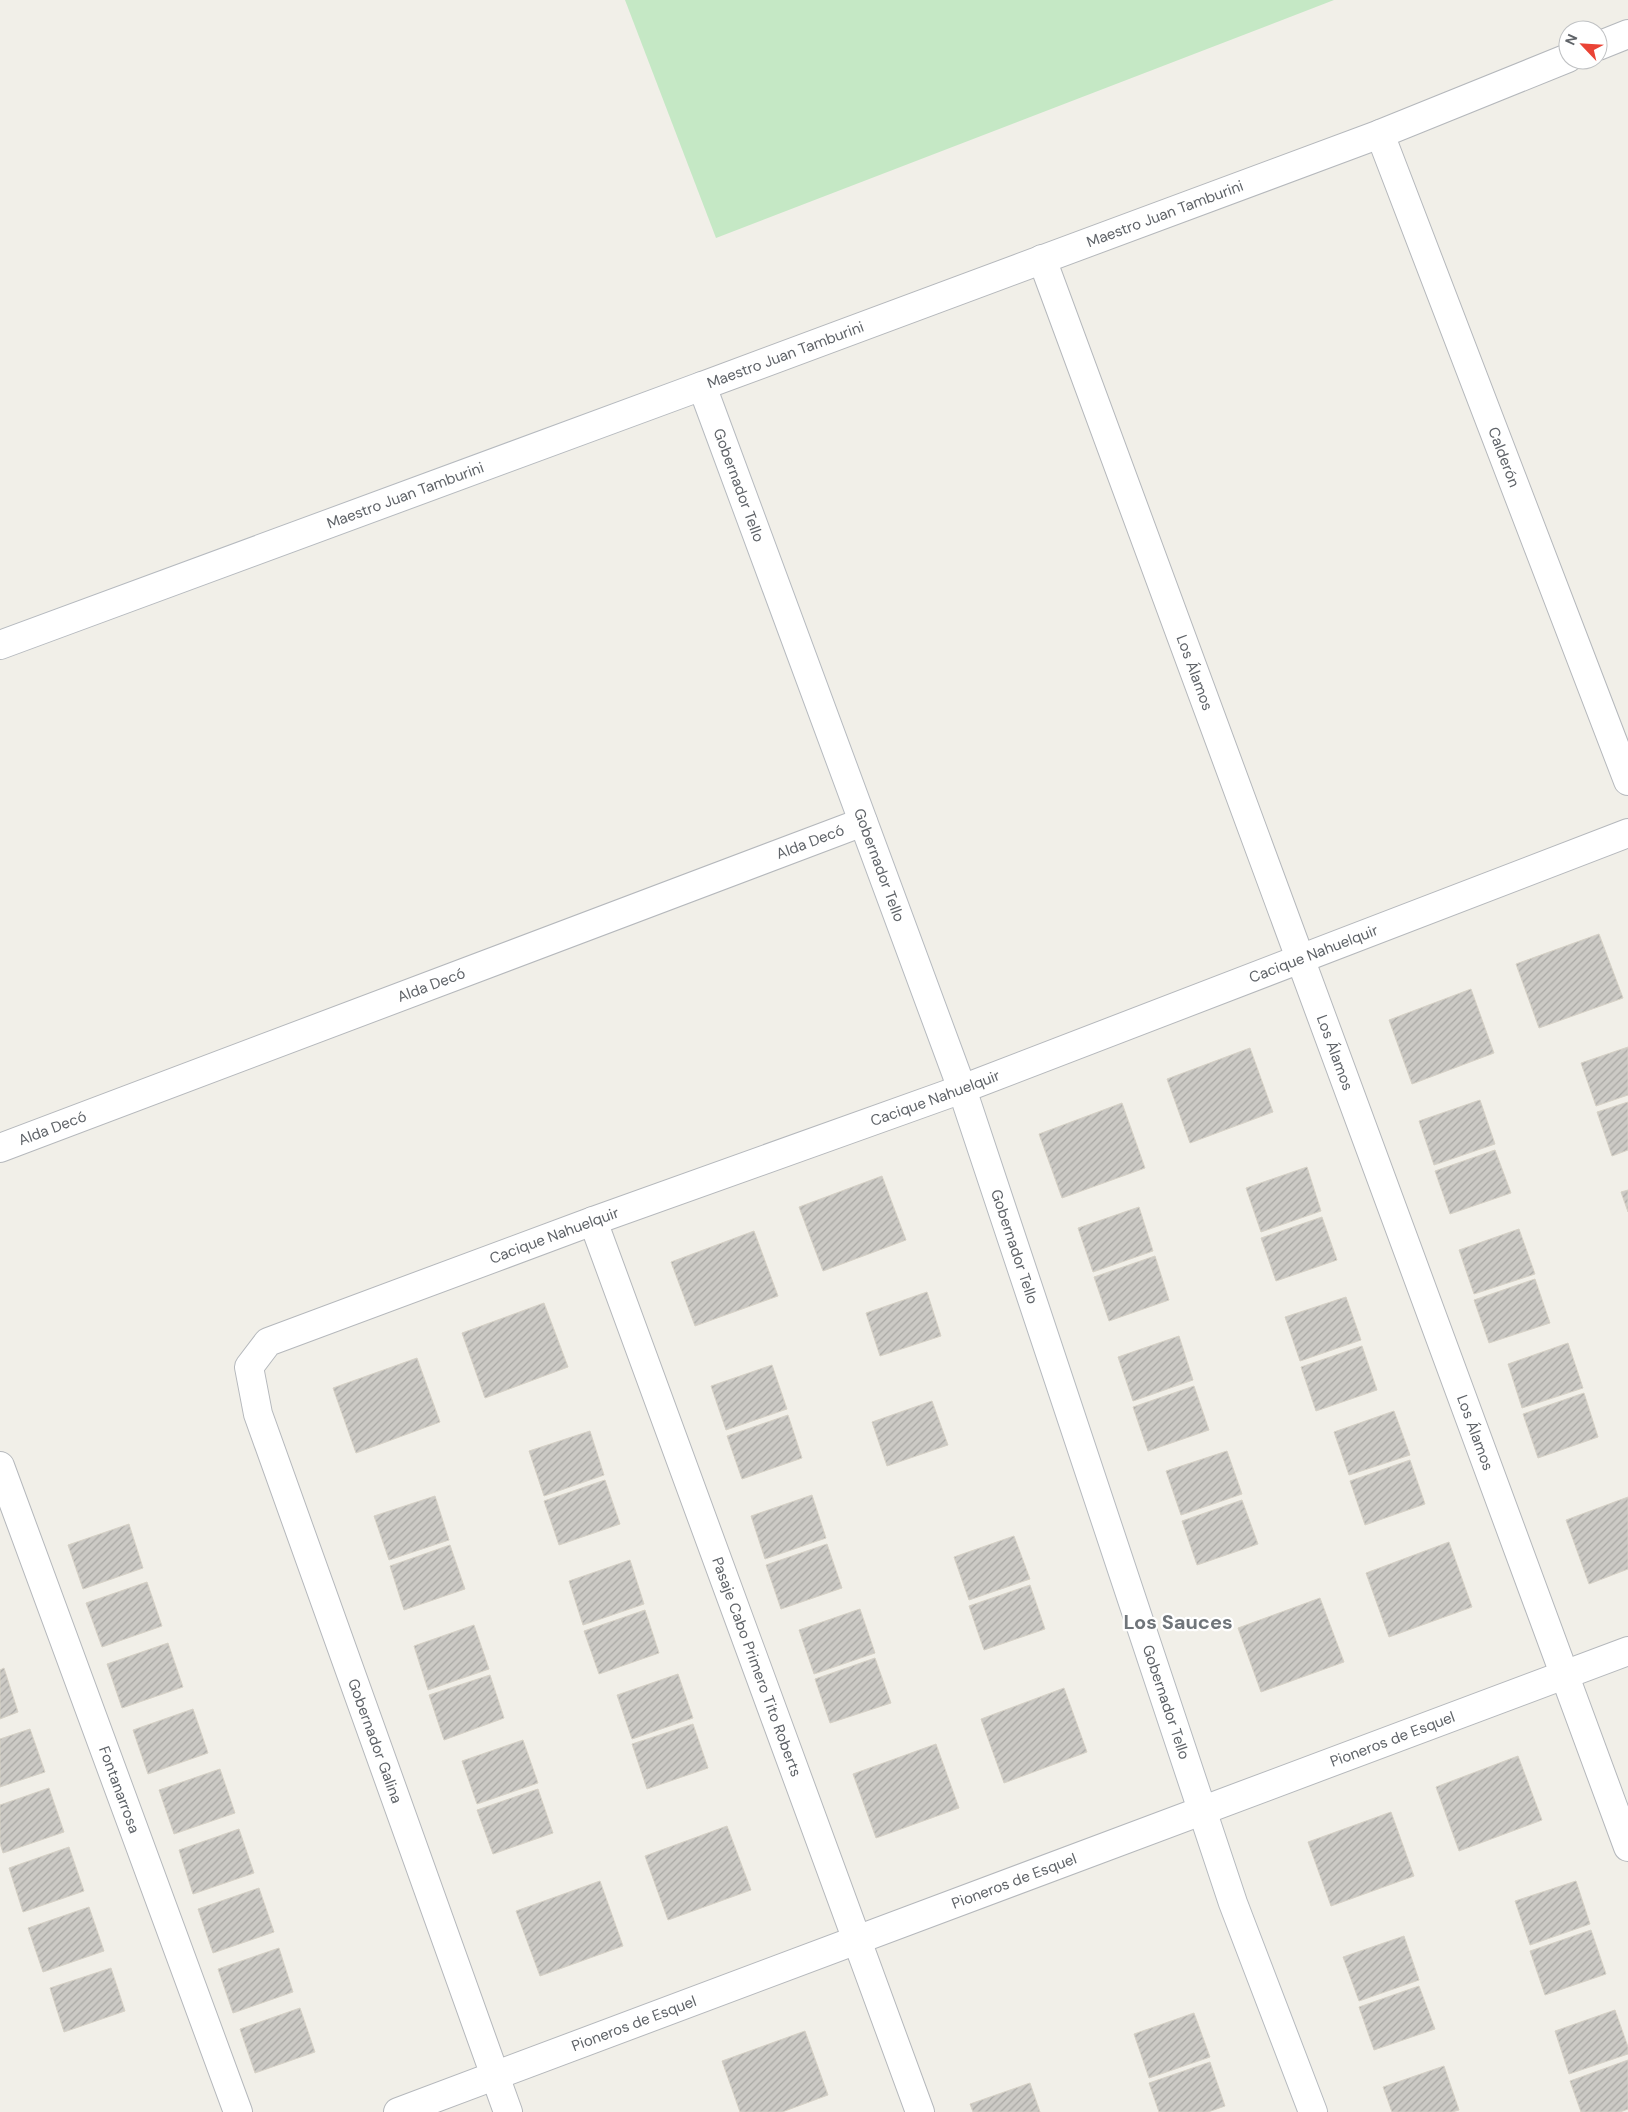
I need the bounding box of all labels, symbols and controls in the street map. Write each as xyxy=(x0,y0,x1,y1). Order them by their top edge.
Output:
north arrow xyxy=(1558,20,1608,70)
text: N xyxy=(1561,31,1582,48)
street label: Maestro Juan Tamburini xyxy=(1084,176,1246,252)
street label: Maestro Juan Tamburini xyxy=(704,317,867,393)
street label: Calderón xyxy=(1483,424,1524,490)
street label: Gobernador Tello xyxy=(709,426,769,545)
street label: Maestro Juan Tamburini xyxy=(324,457,487,534)
street label: Los Álamos xyxy=(1172,632,1218,713)
street label: Gobernador Tello xyxy=(849,805,909,925)
street label: Alda Decó xyxy=(773,820,847,864)
street label: Cacique Nahuelquir xyxy=(1246,920,1381,988)
street label: Alda Decó xyxy=(394,963,468,1007)
street label: Los Álamos xyxy=(1312,1012,1358,1093)
street label: Cacique Nahuelquir xyxy=(868,1065,1003,1131)
street label: Alda Decó xyxy=(16,1106,89,1150)
street label: Gobernador Tello xyxy=(986,1187,1043,1307)
street label: Cacique Nahuelquir xyxy=(487,1202,622,1269)
street label: Los Álamos xyxy=(1452,1392,1498,1473)
street label: Pasaje Cabo Primero Tito Roberts xyxy=(707,1554,806,1779)
district label: Los Sauces xyxy=(1123,1609,1233,1635)
street label: Gobernador Tello xyxy=(1138,1642,1195,1762)
street label: Gobernador Galina xyxy=(343,1676,407,1806)
street label: Pioneros de Esquel xyxy=(1327,1707,1458,1772)
street label: Fontanarrosa xyxy=(94,1743,144,1836)
street label: Pioneros de Esquel xyxy=(949,1849,1079,1914)
street label: Pioneros de Esquel xyxy=(569,1991,699,2056)

